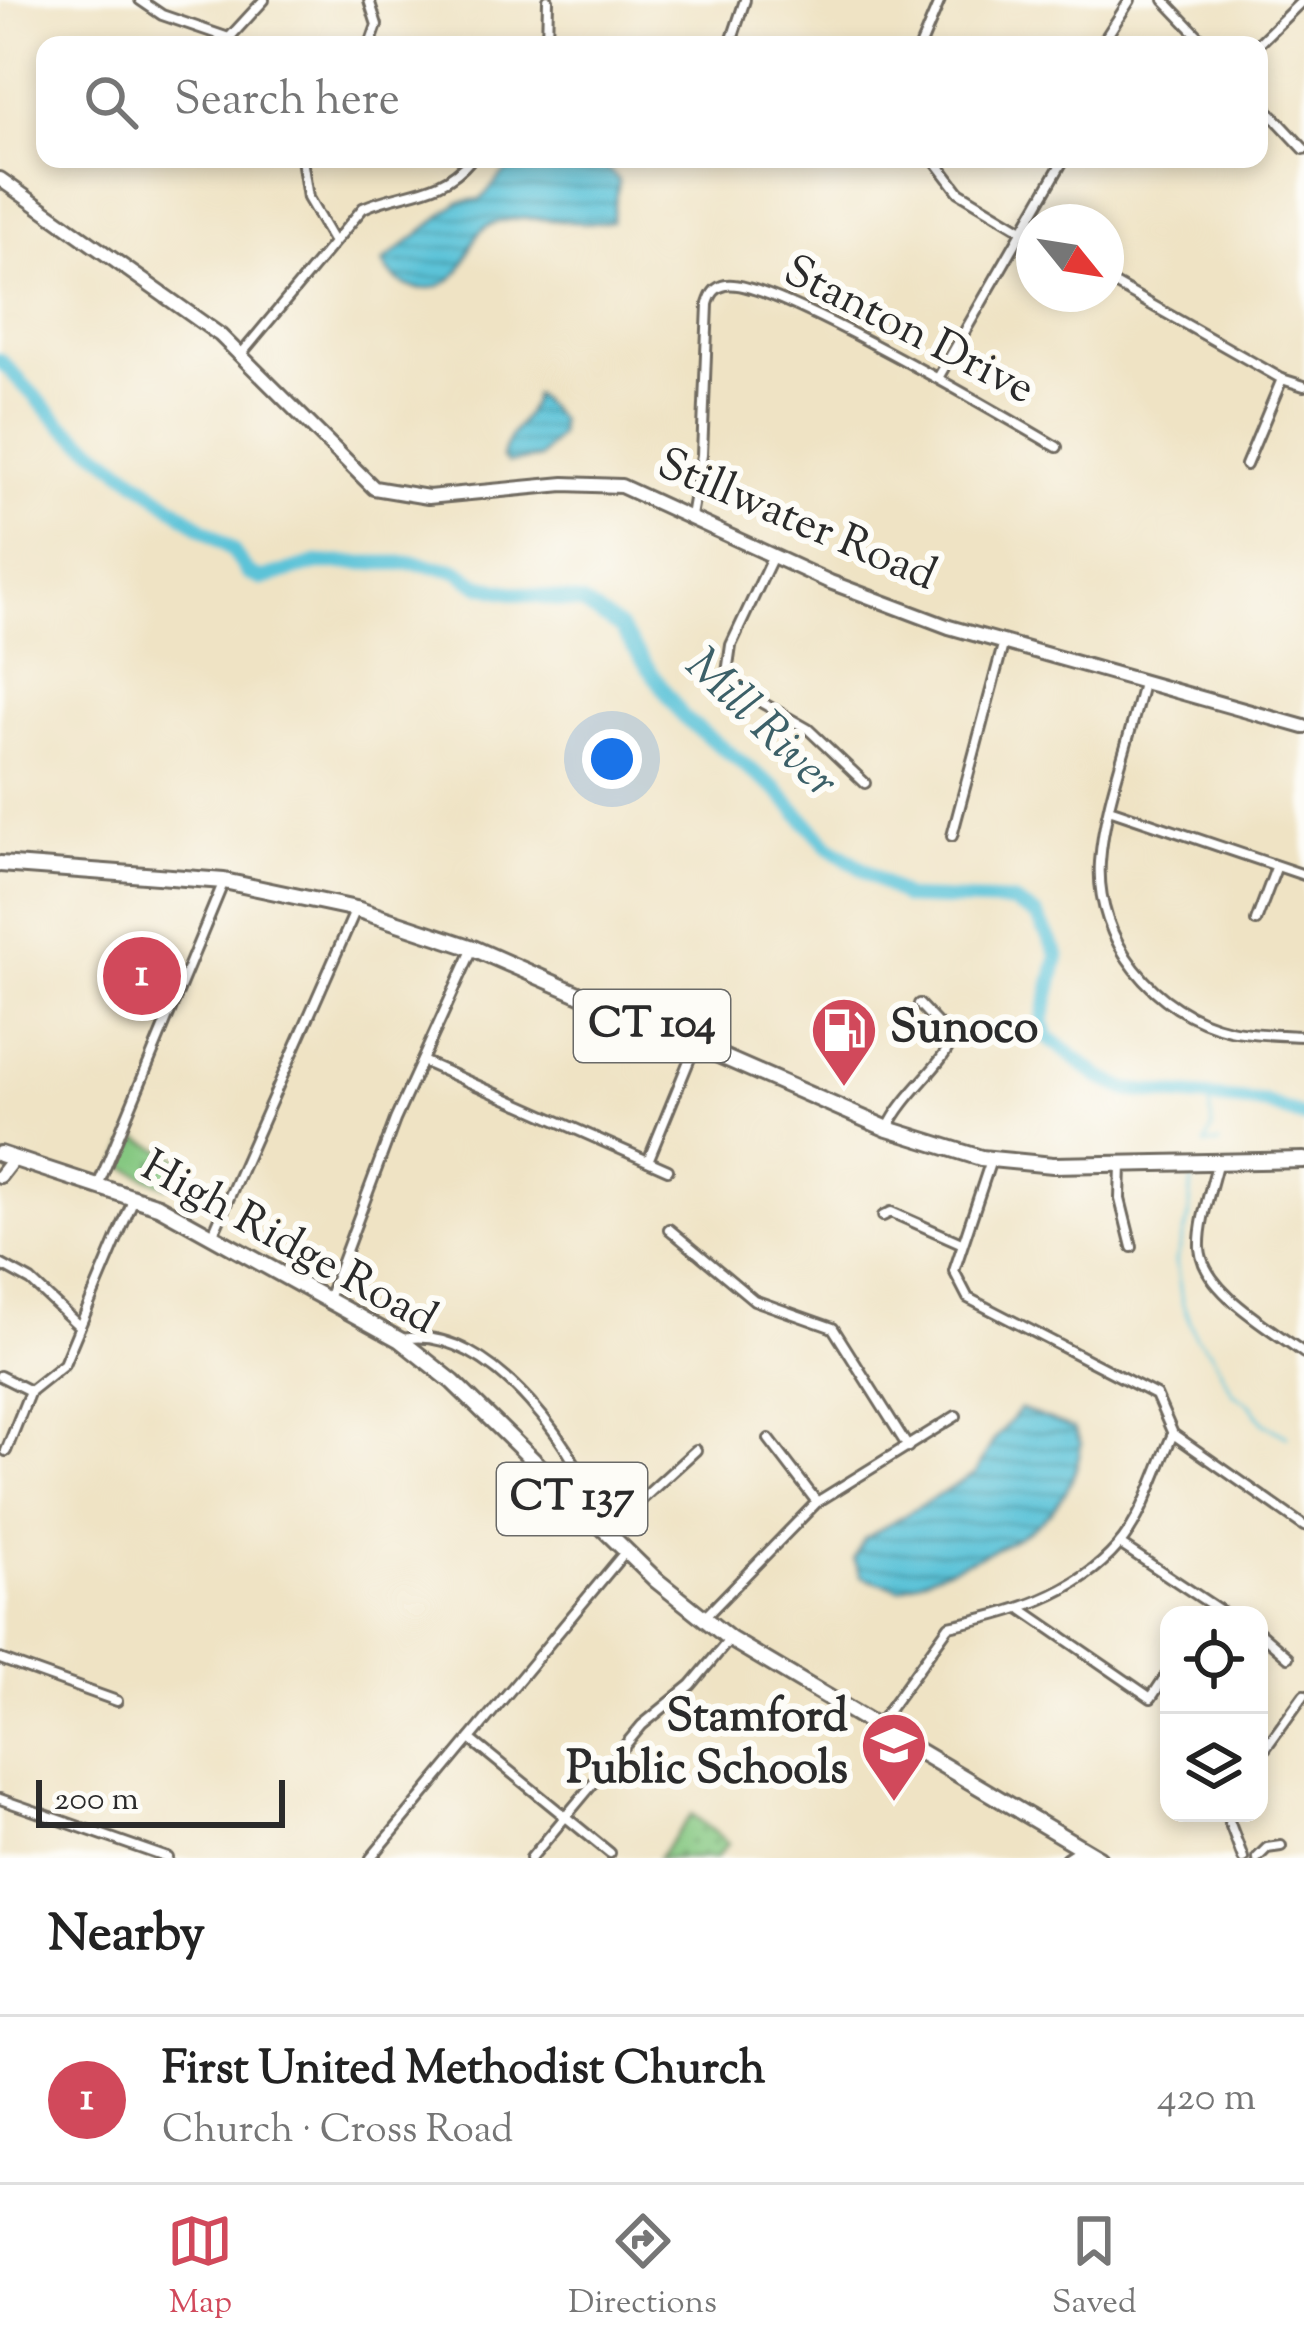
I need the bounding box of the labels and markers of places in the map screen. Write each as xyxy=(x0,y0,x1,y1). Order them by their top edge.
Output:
pin: 1 xyxy=(103,931,181,1021)
fuel station icon: Sunoco xyxy=(809,995,879,1089)
place label: Sunoco xyxy=(890,998,1038,1063)
place label: Stamford Public Schools xyxy=(566,1687,849,1804)
school or university icon: Stamford Public Schools xyxy=(859,1710,929,1804)

